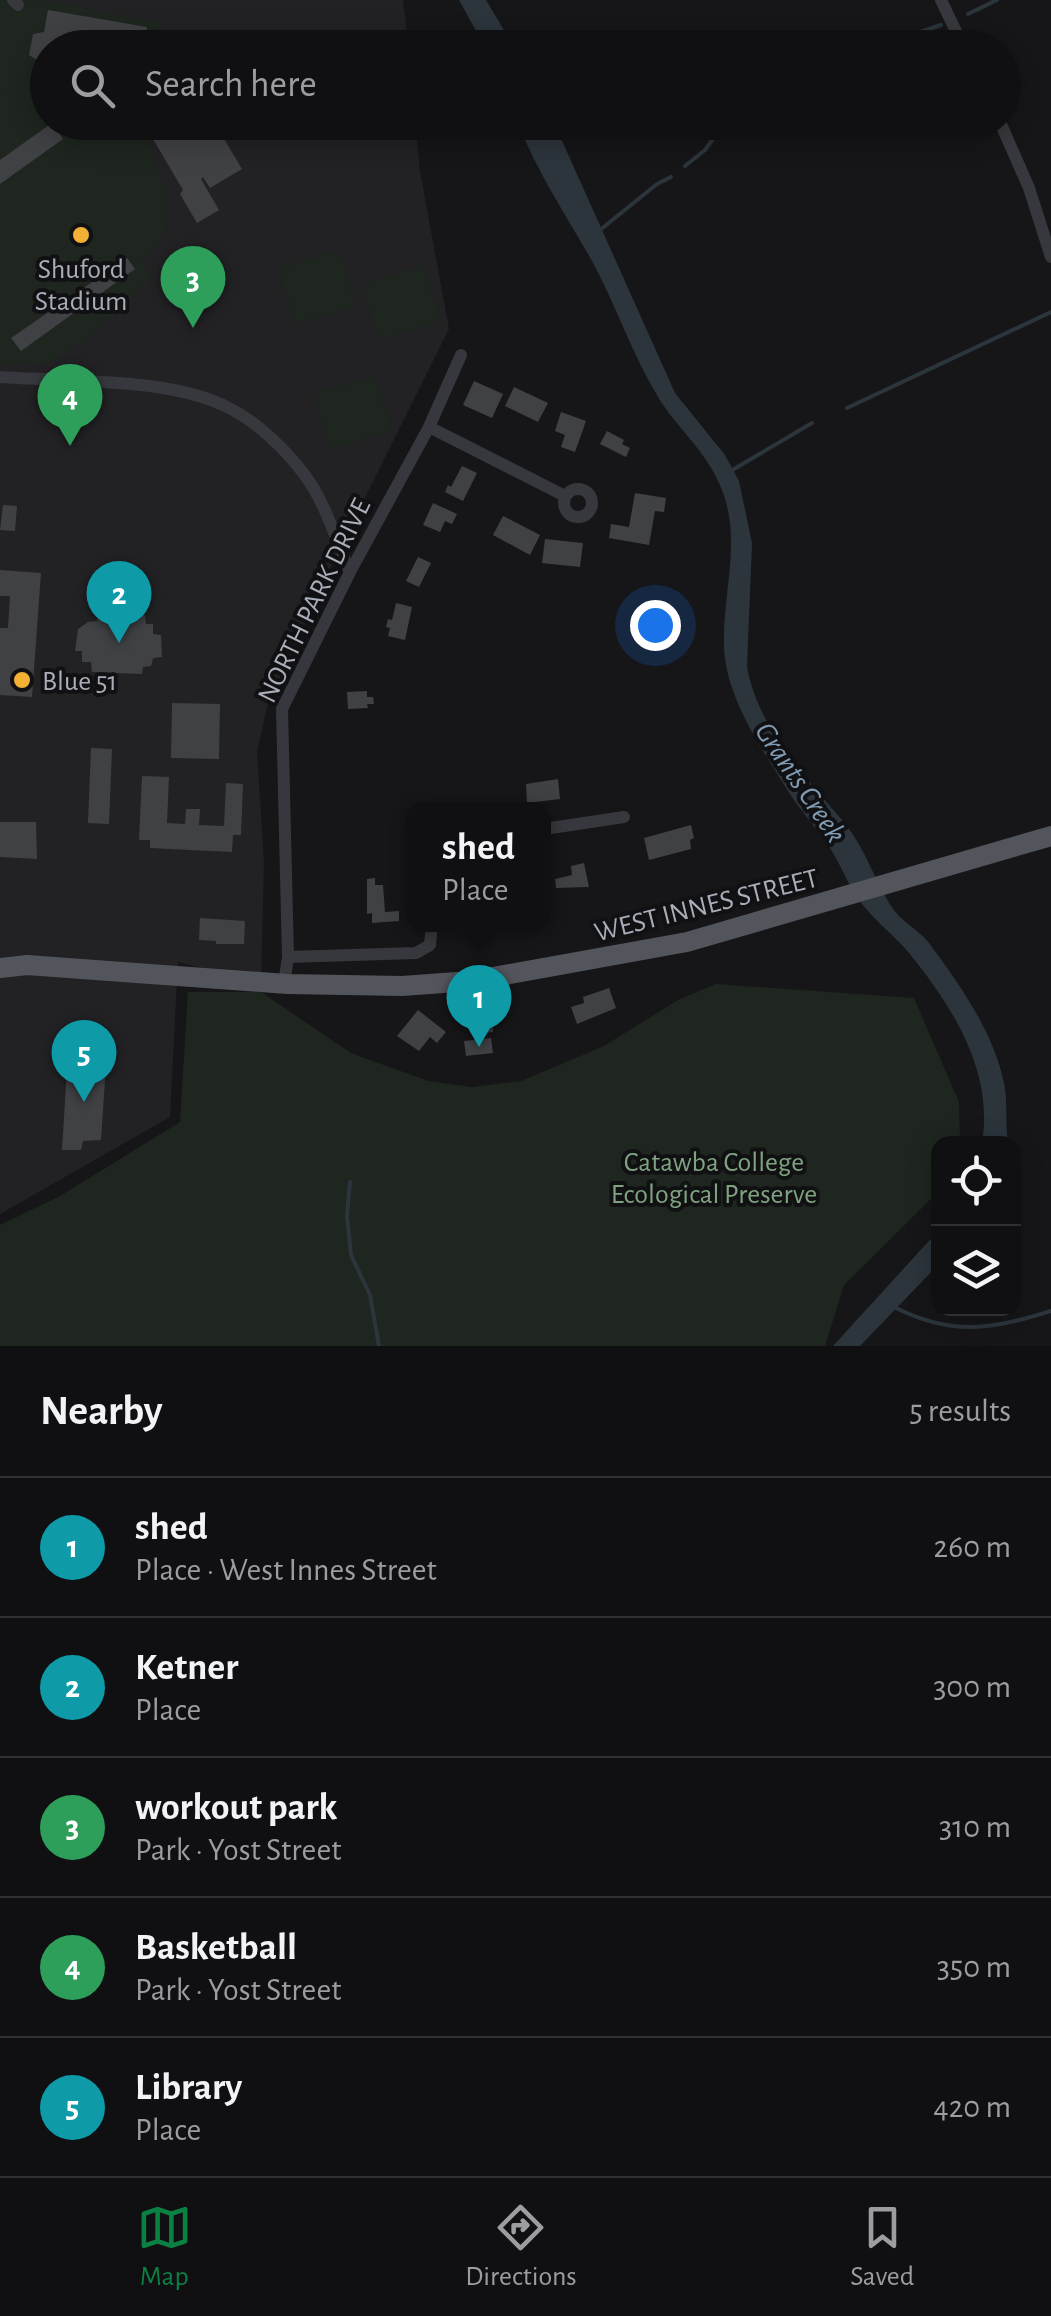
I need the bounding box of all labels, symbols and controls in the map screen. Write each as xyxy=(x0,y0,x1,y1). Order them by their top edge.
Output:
search box xyxy=(30,30,1021,140)
icon: search xyxy=(65,58,120,113)
text: Search here xyxy=(145,66,317,104)
marker: Shuford Stadium xyxy=(70,224,92,246)
pin: 3 xyxy=(160,245,226,328)
place label: Shuford Stadium xyxy=(35,256,127,316)
pin: 4 xyxy=(38,364,102,446)
street label: NORTH PARK DRIVE xyxy=(253,494,376,707)
pin: 2 xyxy=(86,560,152,643)
your location xyxy=(630,600,681,651)
place label: Blue 51 xyxy=(42,668,117,696)
marker: Blue 51 xyxy=(11,669,33,691)
water label: Grants Creek xyxy=(749,717,851,848)
popup xyxy=(406,802,551,932)
text: shed xyxy=(442,829,515,867)
street label: WEST INNES STREET xyxy=(592,865,821,947)
text: Place xyxy=(442,874,508,906)
pin: 1 xyxy=(446,964,512,1047)
pin: 5 xyxy=(52,1020,116,1102)
map controls xyxy=(931,1136,1021,1316)
button: locate xyxy=(931,1136,1021,1226)
park label: Catawba College Ecological Preserve xyxy=(611,1149,817,1209)
button: layers xyxy=(931,1226,1021,1316)
text: Nearby xyxy=(40,1390,163,1432)
text: 5 results xyxy=(909,1395,1011,1427)
text: shed xyxy=(135,1509,208,1547)
text: 1 xyxy=(67,1531,78,1563)
text: 260 m xyxy=(934,1531,1011,1563)
text: Place · West Innes Street xyxy=(135,1554,437,1586)
text: Ketner xyxy=(135,1649,238,1687)
text: 2 xyxy=(65,1671,80,1703)
text: 300 m xyxy=(933,1671,1011,1703)
text: Place xyxy=(135,1694,201,1726)
text: workout park xyxy=(135,1789,337,1827)
text: 3 xyxy=(66,1811,79,1843)
text: 310 m xyxy=(939,1811,1011,1843)
text: Park · Yost Street xyxy=(135,1834,341,1866)
text: Basketball xyxy=(135,1929,297,1967)
text: 4 xyxy=(64,1951,81,1983)
text: 350 m xyxy=(937,1951,1011,1983)
text: Park · Yost Street xyxy=(135,1974,341,2006)
text: Library xyxy=(135,2069,242,2107)
text: 5 xyxy=(66,2091,79,2123)
text: 420 m xyxy=(933,2091,1011,2123)
text: Place xyxy=(135,2114,201,2146)
tab: Map xyxy=(137,2200,192,2294)
tab: Directions xyxy=(465,2200,577,2294)
tab: Saved xyxy=(850,2200,914,2294)

